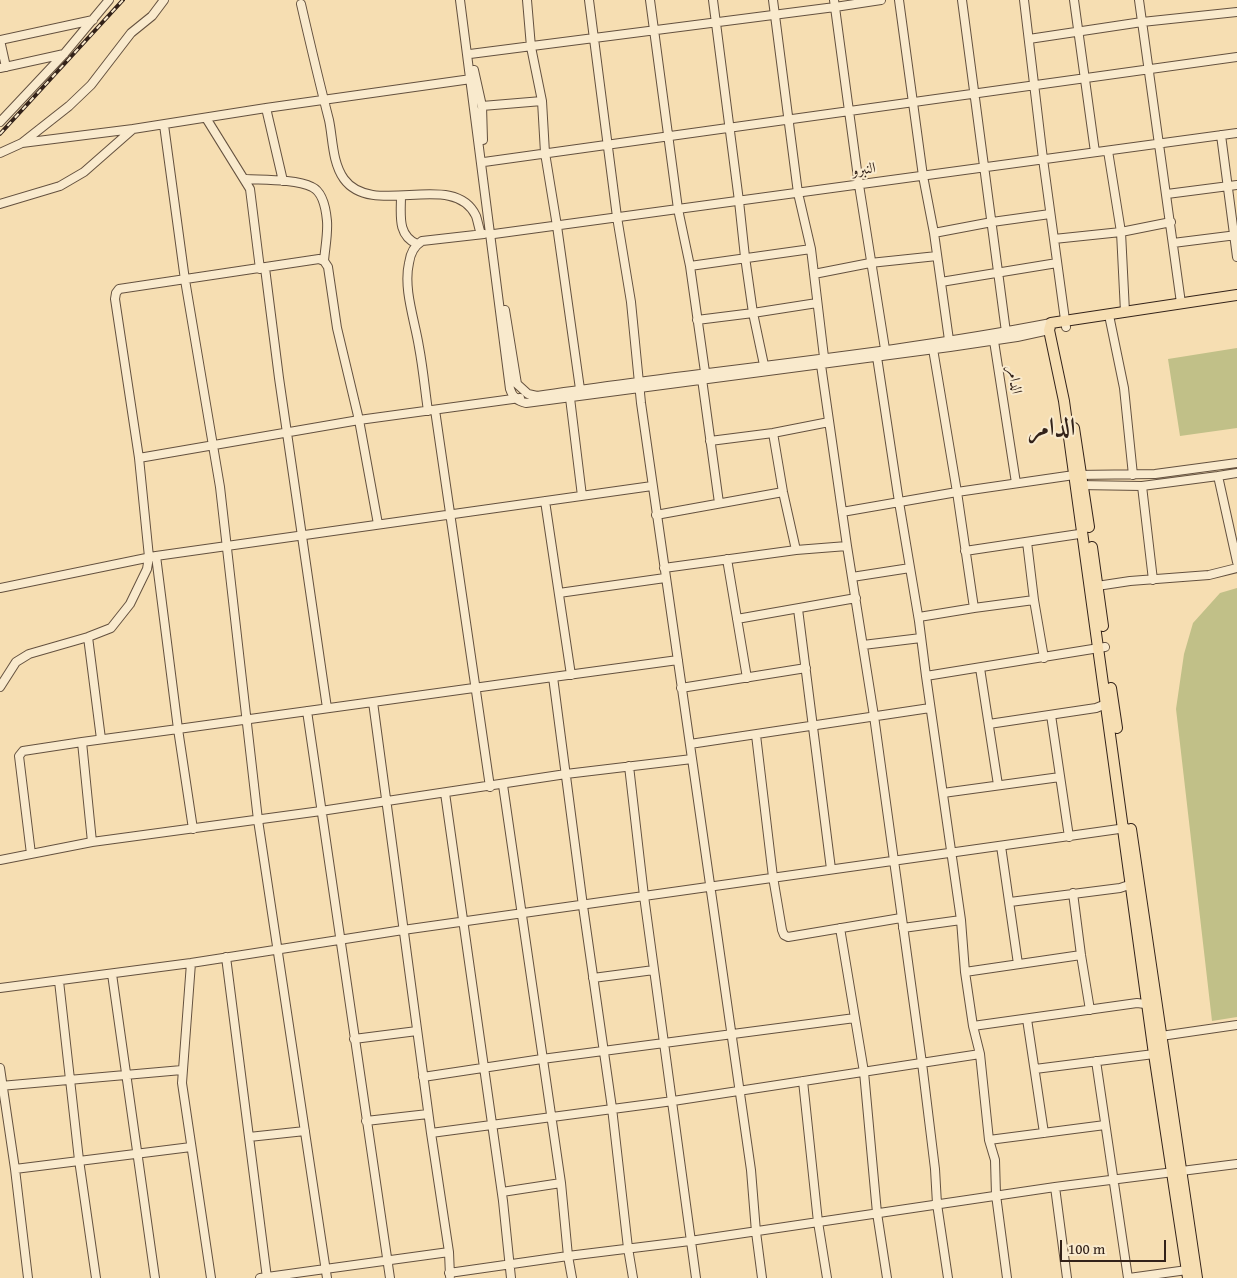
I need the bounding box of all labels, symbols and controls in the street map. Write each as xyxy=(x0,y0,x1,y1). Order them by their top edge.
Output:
street label: النبرو xyxy=(851,159,877,181)
street label: الدامر xyxy=(1003,365,1025,395)
district label: الدامر xyxy=(1028,414,1076,444)
scale bar xyxy=(1062,1230,1168,1262)
text: 100 m xyxy=(1068,1238,1105,1259)

